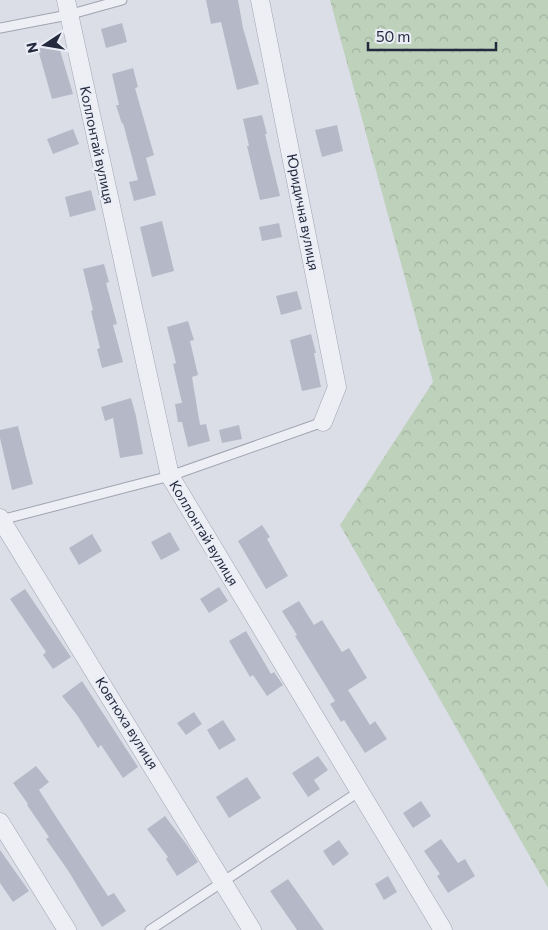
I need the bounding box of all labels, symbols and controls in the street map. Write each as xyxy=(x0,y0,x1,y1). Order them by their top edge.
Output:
north arrow xyxy=(20,20,70,70)
scale bar xyxy=(368,20,496,52)
text: 50 m xyxy=(376,27,410,45)
text: N xyxy=(22,41,41,55)
street label: Коллонтай вулиця xyxy=(77,84,118,205)
street label: Юридична вулиця xyxy=(284,152,323,272)
street label: Коллонтай вулиця xyxy=(166,477,243,589)
street label: Ковтюха вулиця xyxy=(92,673,163,772)

